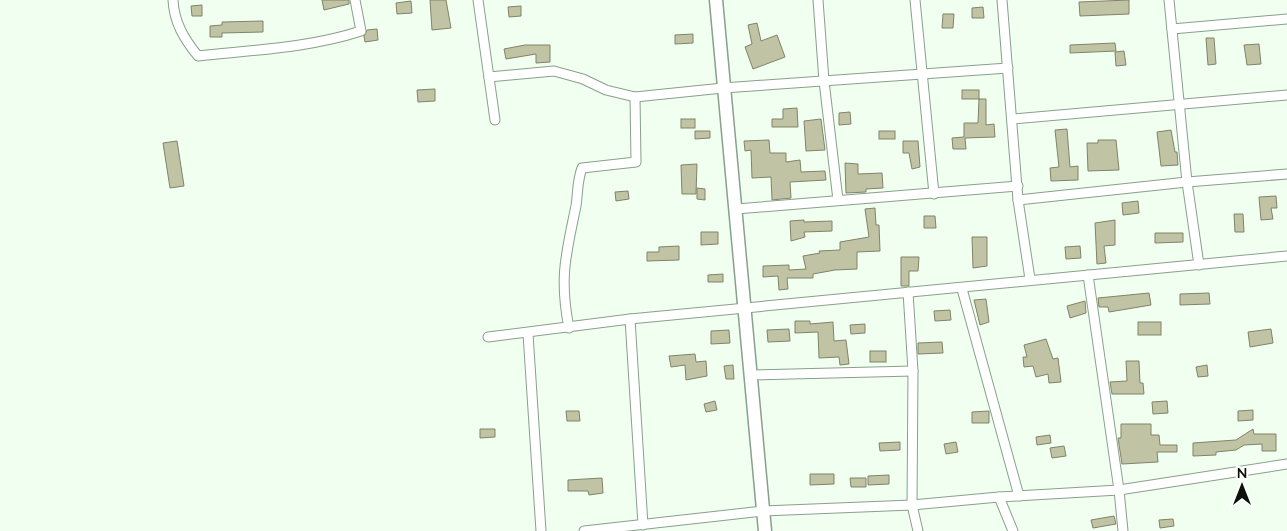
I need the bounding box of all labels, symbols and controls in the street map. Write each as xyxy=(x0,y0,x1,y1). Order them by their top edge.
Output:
north arrow xyxy=(1217,461,1267,511)
text: N xyxy=(1237,464,1247,482)

